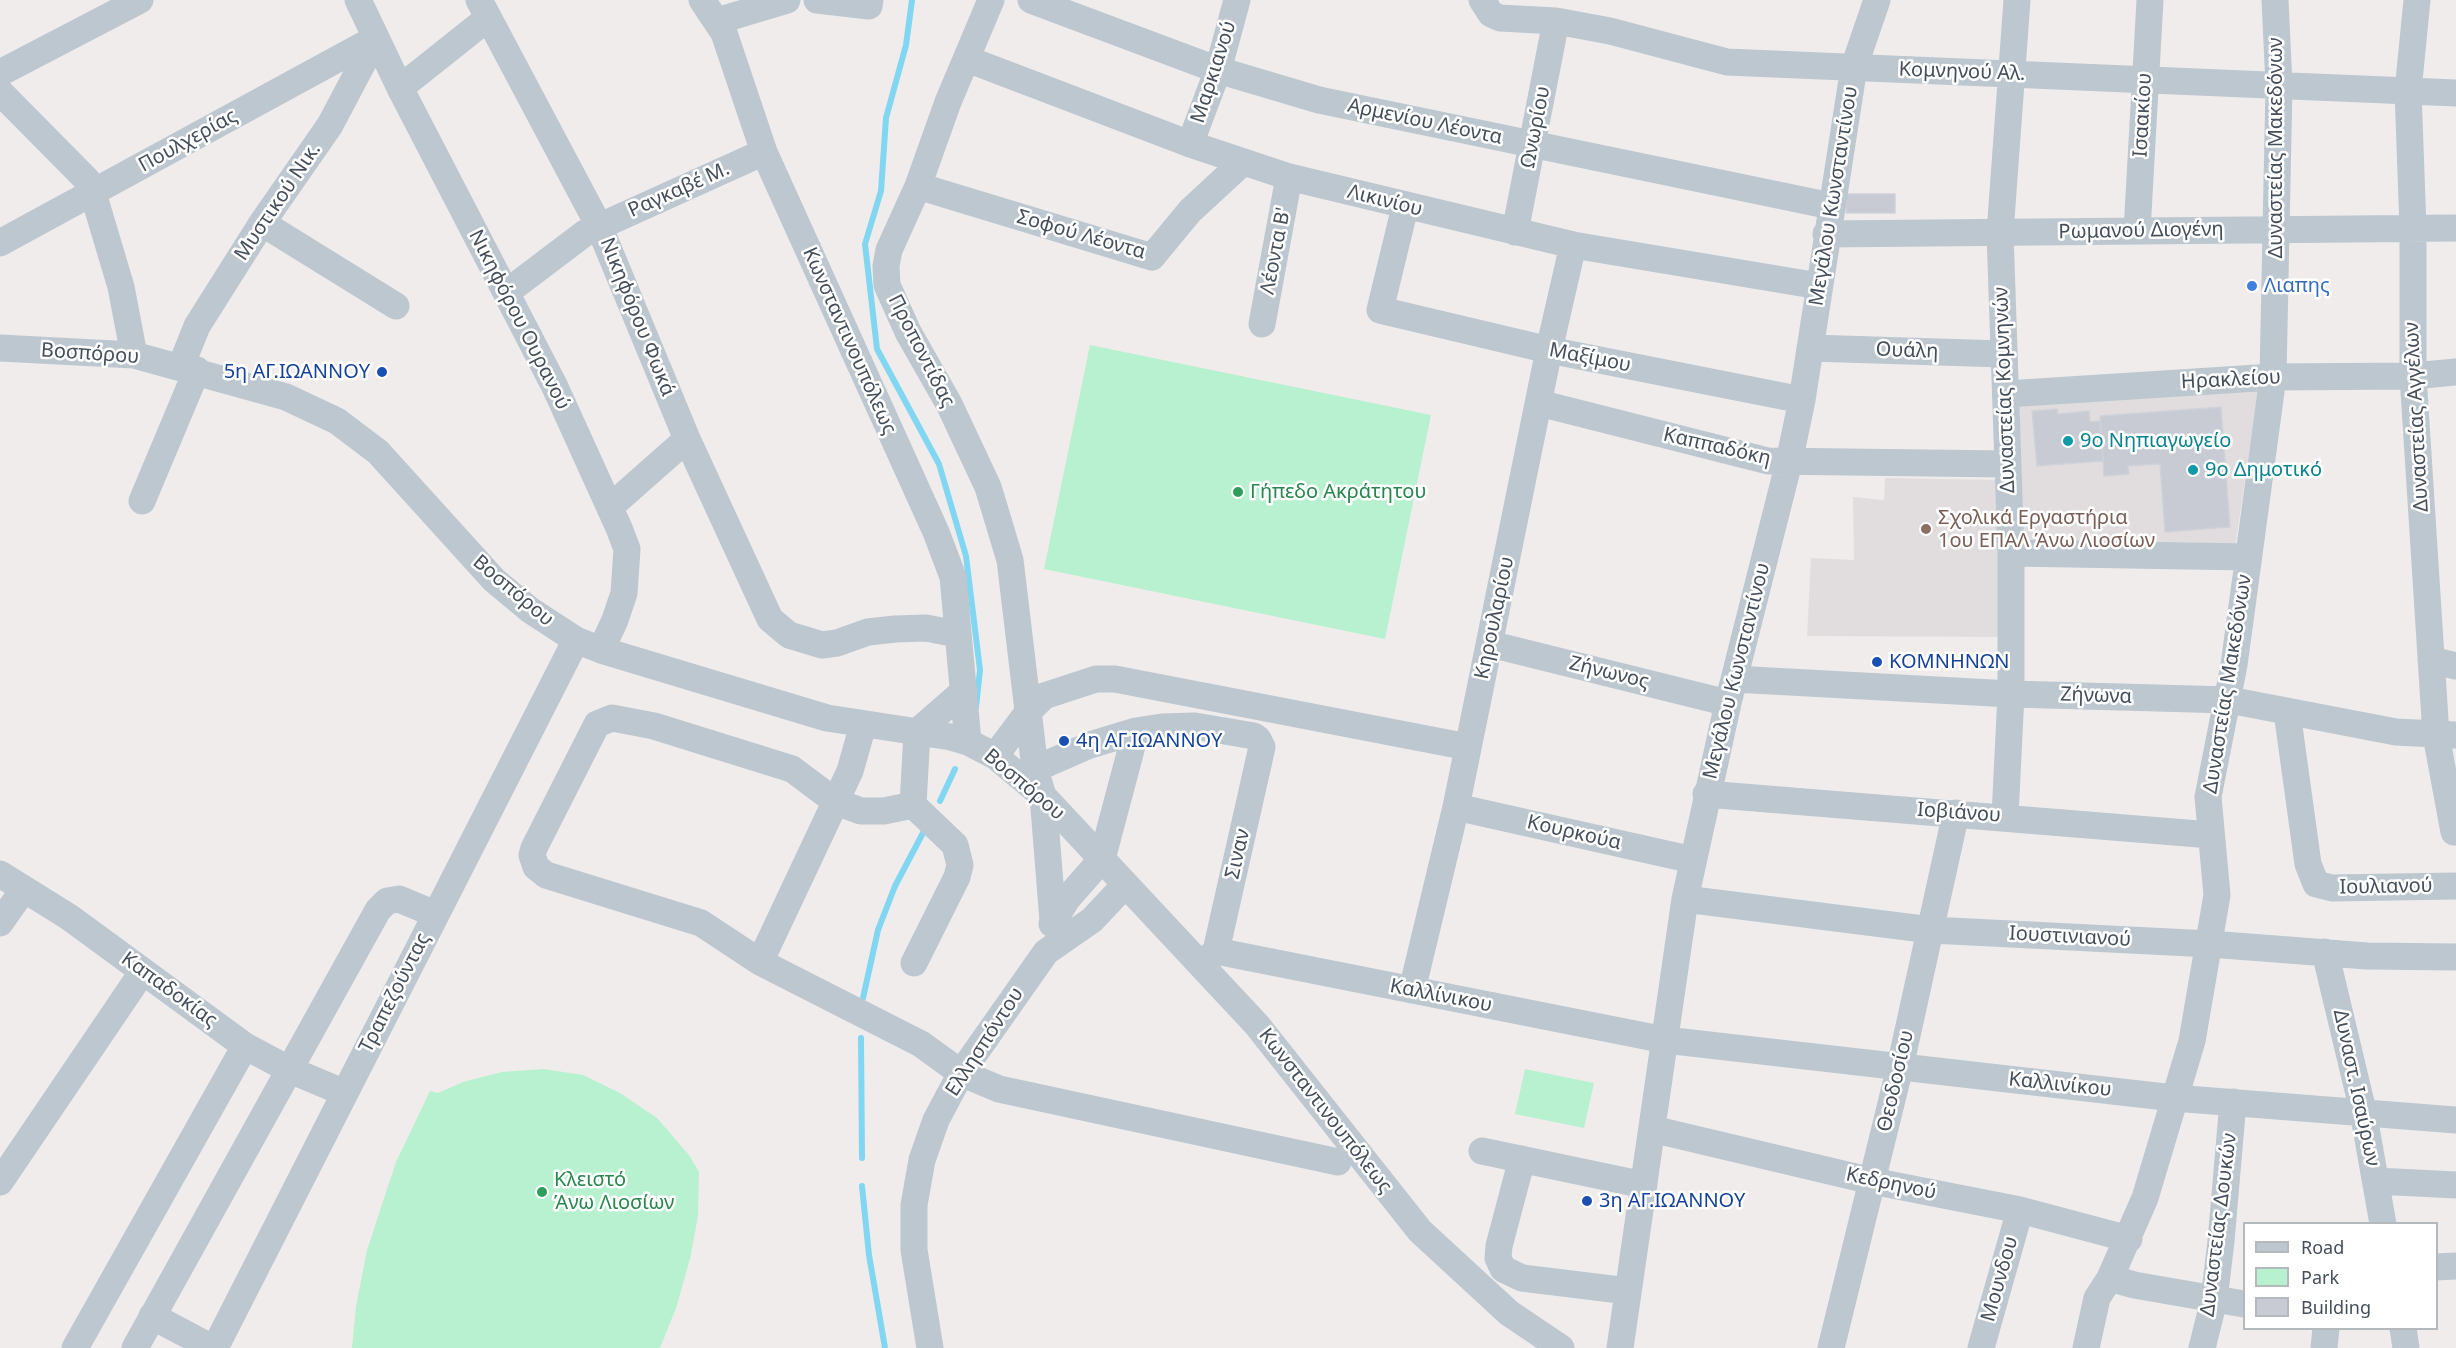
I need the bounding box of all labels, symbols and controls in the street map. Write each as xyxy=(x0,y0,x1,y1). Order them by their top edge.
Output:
street label: Μαρκιανού xyxy=(1186,18,1242,126)
street label: Δυναστείας Μακεδόνων xyxy=(2264,37,2288,259)
street label: Κομνηνού Αλ. xyxy=(1898,58,2026,86)
street label: Ισαακίου xyxy=(2129,72,2157,158)
street label: Ωνωρίου xyxy=(1516,84,1556,170)
street label: Μεγάλου Κωνσταντίνου xyxy=(1805,84,1863,308)
street label: Αρμενίου Λέοντα xyxy=(1346,94,1504,150)
street label: Πουλχερίας xyxy=(135,104,241,178)
street label: Μυστικού Νικ. xyxy=(230,139,326,265)
street label: Ραγκαβέ Μ. xyxy=(625,157,733,223)
street label: Λικινίου xyxy=(1345,180,1425,222)
street label: Σοφού Λέοντα xyxy=(1014,205,1148,265)
street label: Λέοντα Β' xyxy=(1256,206,1296,296)
street label: Ρωμανού Διογένη xyxy=(2058,218,2224,244)
street label: Νικηφόρου Ουρανού xyxy=(463,226,575,414)
street label: Νικηφόρου Φωκά xyxy=(594,234,680,400)
street label: Κωνσταντινουπόλεως xyxy=(797,244,901,438)
place label: Λιαπης xyxy=(2264,274,2330,298)
marker: Λιαπης xyxy=(2245,279,2259,293)
street label: Δυναστείας Κομνηνών xyxy=(1989,286,2021,494)
street label: Προποντίδας xyxy=(882,291,960,411)
street label: Δυναστείας Αγγέλων xyxy=(2400,321,2434,513)
street label: Μαξίμου xyxy=(1547,338,1633,378)
street label: Ουάλη xyxy=(1875,338,1939,364)
street label: Βοσπόρου xyxy=(40,339,140,369)
place label: 5η ΑΓ.ΙΩΑΝΝΟΥ xyxy=(224,360,370,384)
marker: 5η ΑΓ.ΙΩΑΝΝΟΥ xyxy=(375,365,389,379)
street label: Ηρακλείου xyxy=(2180,365,2282,395)
street label: Καππαδόκη xyxy=(1661,423,1773,471)
place label: 9ο Νηπιαγωγείο xyxy=(2080,429,2231,453)
marker: 9ο Νηπιαγωγείο xyxy=(2061,434,2075,448)
place label: 9ο Δημοτικό xyxy=(2205,458,2322,482)
marker: 9ο Δημοτικό xyxy=(2186,463,2200,477)
place label: Γήπεδο Ακράτητου xyxy=(1250,480,1426,504)
marker: Γήπεδο Ακράτητου xyxy=(1231,485,1245,499)
place label: Σχολικά Εργαστήρια 1ου ΕΠΑΛ Άνω Λιοσίων xyxy=(1938,506,2155,553)
marker: Σχολικά Εργαστήρια 1ου ΕΠΑΛ Άνω Λιοσίων xyxy=(1919,522,1933,536)
street label: Βοσπόρου xyxy=(468,550,558,632)
street label: Κηρουλαρίου xyxy=(1470,554,1520,682)
street label: Μεγάλου Κωνσταντίνου xyxy=(1698,560,1776,782)
street label: Δυναστείας Μακεδόνων xyxy=(2199,573,2257,795)
place label: ΚΟΜΝΗΝΩΝ xyxy=(1889,650,2009,674)
street label: Ζήνωνος xyxy=(1567,652,1651,694)
marker: ΚΟΜΝΗΝΩΝ xyxy=(1870,655,1884,669)
street label: Ζήνωνα xyxy=(2060,683,2132,709)
place label: 4η ΑΓ.ΙΩΑΝΝΟΥ xyxy=(1076,729,1222,753)
marker: 4η ΑΓ.ΙΩΑΝΝΟΥ xyxy=(1057,734,1071,748)
street label: Βοσπόρου xyxy=(979,744,1069,826)
street label: Ιοβιάνου xyxy=(1916,798,2002,828)
street label: Κουρκούα xyxy=(1525,811,1623,855)
street label: Σιναν xyxy=(1221,827,1255,881)
street label: Ιουλιανού xyxy=(2339,874,2433,900)
street label: Ιουστινιανού xyxy=(2008,922,2132,952)
street label: Τραπεζούντας xyxy=(355,929,435,1057)
street label: Καπαδοκίας xyxy=(116,947,222,1033)
street label: Καλλίνικου xyxy=(1388,974,1494,1018)
street label: Ελλησπόντου xyxy=(941,983,1029,1101)
street label: Δυναστ. Ισαύρων xyxy=(2328,1007,2384,1169)
street label: Κωνσταντινουπόλεως xyxy=(1253,1024,1397,1198)
street label: Θεοδοσίου xyxy=(1873,1028,1919,1134)
street label: Καλλινίκου xyxy=(2007,1068,2113,1102)
street label: Δυναστείας Δουκών xyxy=(2196,1132,2242,1318)
street label: Κεδρηνού xyxy=(1844,1163,1938,1205)
place label: Κλειστό Άνω Λιοσίων xyxy=(554,1168,674,1215)
marker: Κλειστό Άνω Λιοσίων xyxy=(535,1185,549,1199)
place label: 3η ΑΓ.ΙΩΑΝΝΟΥ xyxy=(1599,1189,1745,1213)
marker: 3η ΑΓ.ΙΩΑΝΝΟΥ xyxy=(1580,1194,1594,1208)
legend xyxy=(2243,1222,2438,1330)
street label: Μουνδου xyxy=(1976,1234,2024,1324)
text: Road xyxy=(2301,1235,2344,1259)
text: Park xyxy=(2301,1265,2339,1289)
text: Building xyxy=(2301,1295,2371,1319)

